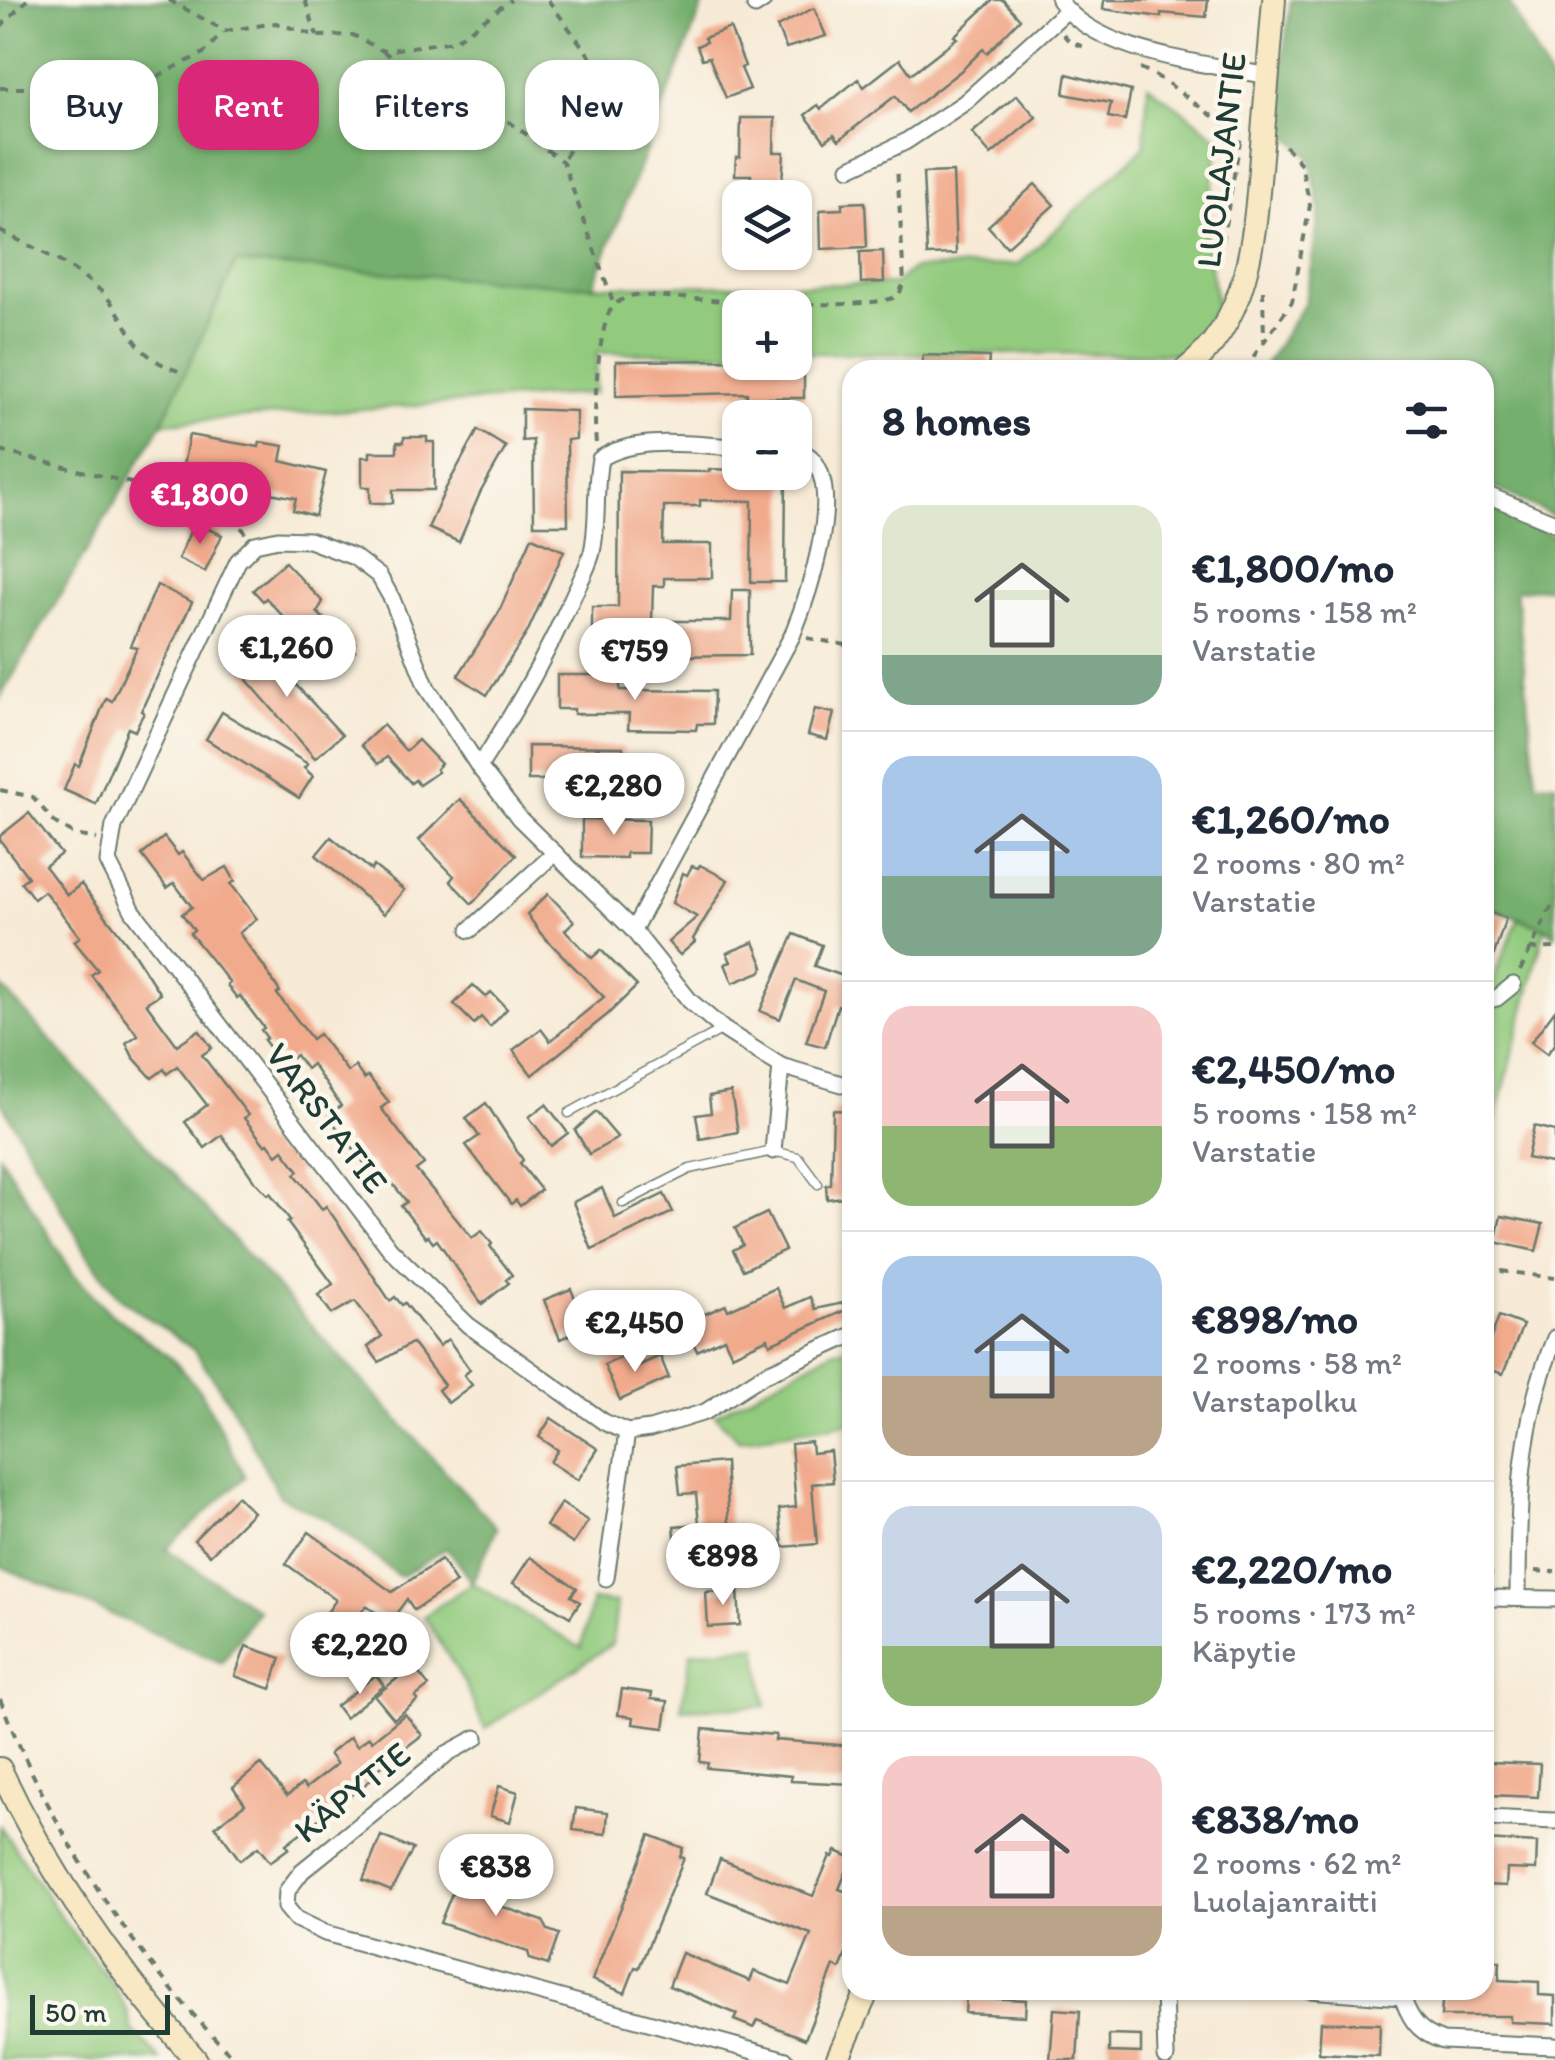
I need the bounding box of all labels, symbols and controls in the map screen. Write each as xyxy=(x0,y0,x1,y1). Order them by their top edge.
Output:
street label: LUOLAJANTIE xyxy=(1187,50,1255,270)
chip: Buy xyxy=(30,60,158,150)
chip: Rent xyxy=(178,60,319,150)
chip: Filters xyxy=(339,60,505,150)
chip: New xyxy=(525,60,659,150)
map controls xyxy=(722,180,812,490)
button: layers xyxy=(722,180,812,270)
button: + xyxy=(722,290,812,380)
icon: filters xyxy=(1399,393,1454,448)
text: 8 homes xyxy=(882,395,1031,446)
button: − xyxy=(722,400,812,490)
pin: €1,800 xyxy=(119,462,281,547)
text: €1,800 xyxy=(151,475,249,513)
text: €1,800/mo xyxy=(1192,542,1394,593)
icon: home xyxy=(962,545,1082,665)
text: 5 rooms · 158 m² xyxy=(1192,593,1417,631)
pin: €1,260 xyxy=(206,615,368,700)
pin: €759 xyxy=(576,618,694,703)
text: €1,260 xyxy=(240,628,334,666)
text: €759 xyxy=(601,631,669,669)
text: Varstatie xyxy=(1192,631,1316,669)
pin: €2,280 xyxy=(533,753,695,838)
text: €2,280 xyxy=(566,766,662,804)
text: €1,260/mo xyxy=(1192,793,1390,844)
icon: home xyxy=(962,796,1082,916)
text: 2 rooms · 80 m² xyxy=(1192,844,1405,882)
text: Varstatie xyxy=(1192,882,1316,920)
street label: VARSTATIE xyxy=(257,1034,397,1202)
text: €2,450/mo xyxy=(1192,1043,1396,1094)
icon: home xyxy=(962,1046,1082,1166)
text: 5 rooms · 158 m² xyxy=(1192,1094,1417,1132)
text: Varstatie xyxy=(1192,1132,1316,1170)
pin: €2,450 xyxy=(554,1290,716,1375)
text: €898/mo xyxy=(1192,1293,1358,1344)
icon: home xyxy=(962,1296,1082,1416)
text: €2,450 xyxy=(586,1303,684,1341)
text: 2 rooms · 58 m² xyxy=(1192,1344,1402,1382)
text: Varstapolku xyxy=(1192,1382,1357,1420)
pin: €898 xyxy=(664,1523,782,1608)
text: €898 xyxy=(688,1536,758,1574)
text: €2,220/mo xyxy=(1192,1543,1392,1594)
icon: home xyxy=(962,1546,1082,1666)
text: 5 rooms · 173 m² xyxy=(1192,1594,1416,1632)
pin: €2,220 xyxy=(279,1612,441,1697)
text: €2,220 xyxy=(312,1625,408,1663)
text: Käpytie xyxy=(1192,1632,1296,1670)
street label: KÄPYTIE xyxy=(286,1733,418,1851)
text: €838/mo xyxy=(1192,1793,1359,1844)
icon: home xyxy=(962,1796,1082,1916)
pin: €838 xyxy=(437,1834,555,1919)
text: 2 rooms · 62 m² xyxy=(1192,1844,1401,1882)
text: €838 xyxy=(461,1847,531,1885)
text: Luolajanraitti xyxy=(1192,1882,1378,1920)
scale bar xyxy=(30,1990,170,2034)
text: 50 m xyxy=(45,1995,107,2029)

